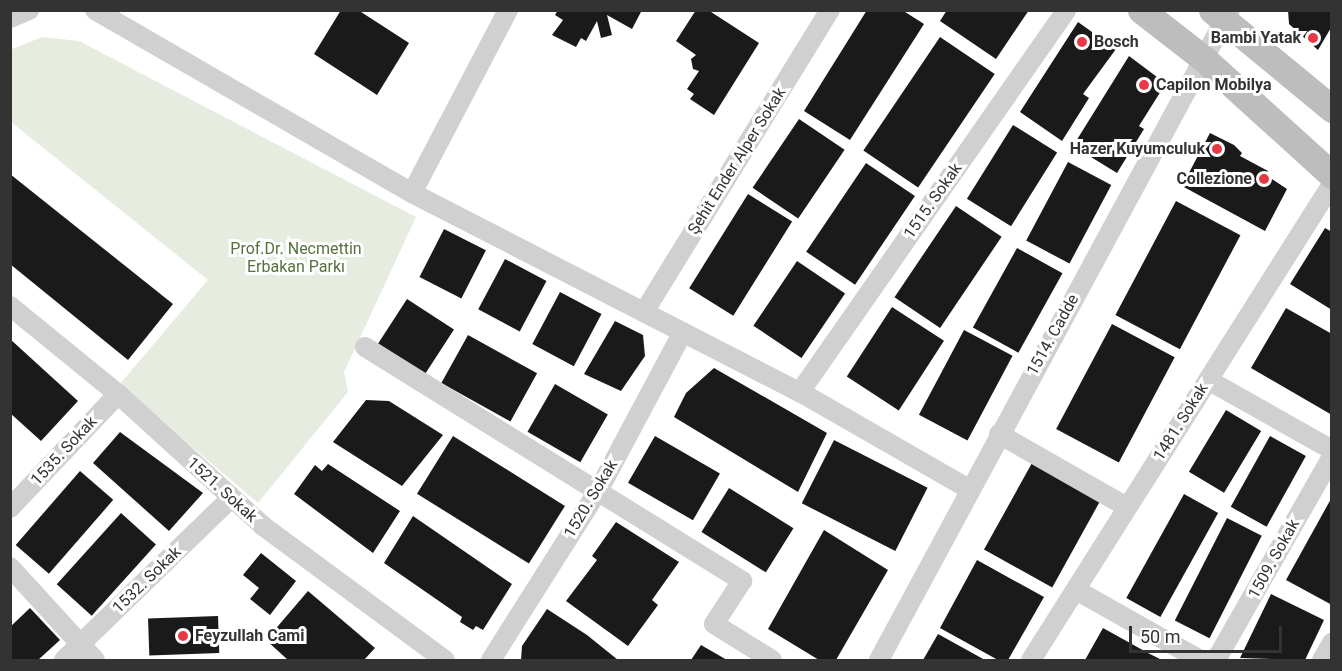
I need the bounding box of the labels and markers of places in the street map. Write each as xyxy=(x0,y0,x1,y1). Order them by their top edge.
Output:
place label: Bambi Yatak xyxy=(1211,28,1301,48)
marker: Bambi Yatak xyxy=(1306,31,1320,45)
place label: Bosch xyxy=(1094,32,1139,52)
marker: Bosch xyxy=(1075,35,1089,49)
place label: Capilon Mobilya xyxy=(1156,75,1271,95)
marker: Capilon Mobilya xyxy=(1137,78,1151,92)
place label: Hazer Kuyumculuk xyxy=(1070,139,1205,159)
marker: Hazer Kuyumculuk xyxy=(1210,142,1224,156)
place label: Collezione xyxy=(1176,169,1252,189)
marker: Collezione xyxy=(1257,172,1271,186)
place label: Feyzullah Cami xyxy=(195,626,304,646)
marker: Feyzullah Cami xyxy=(176,629,190,643)

